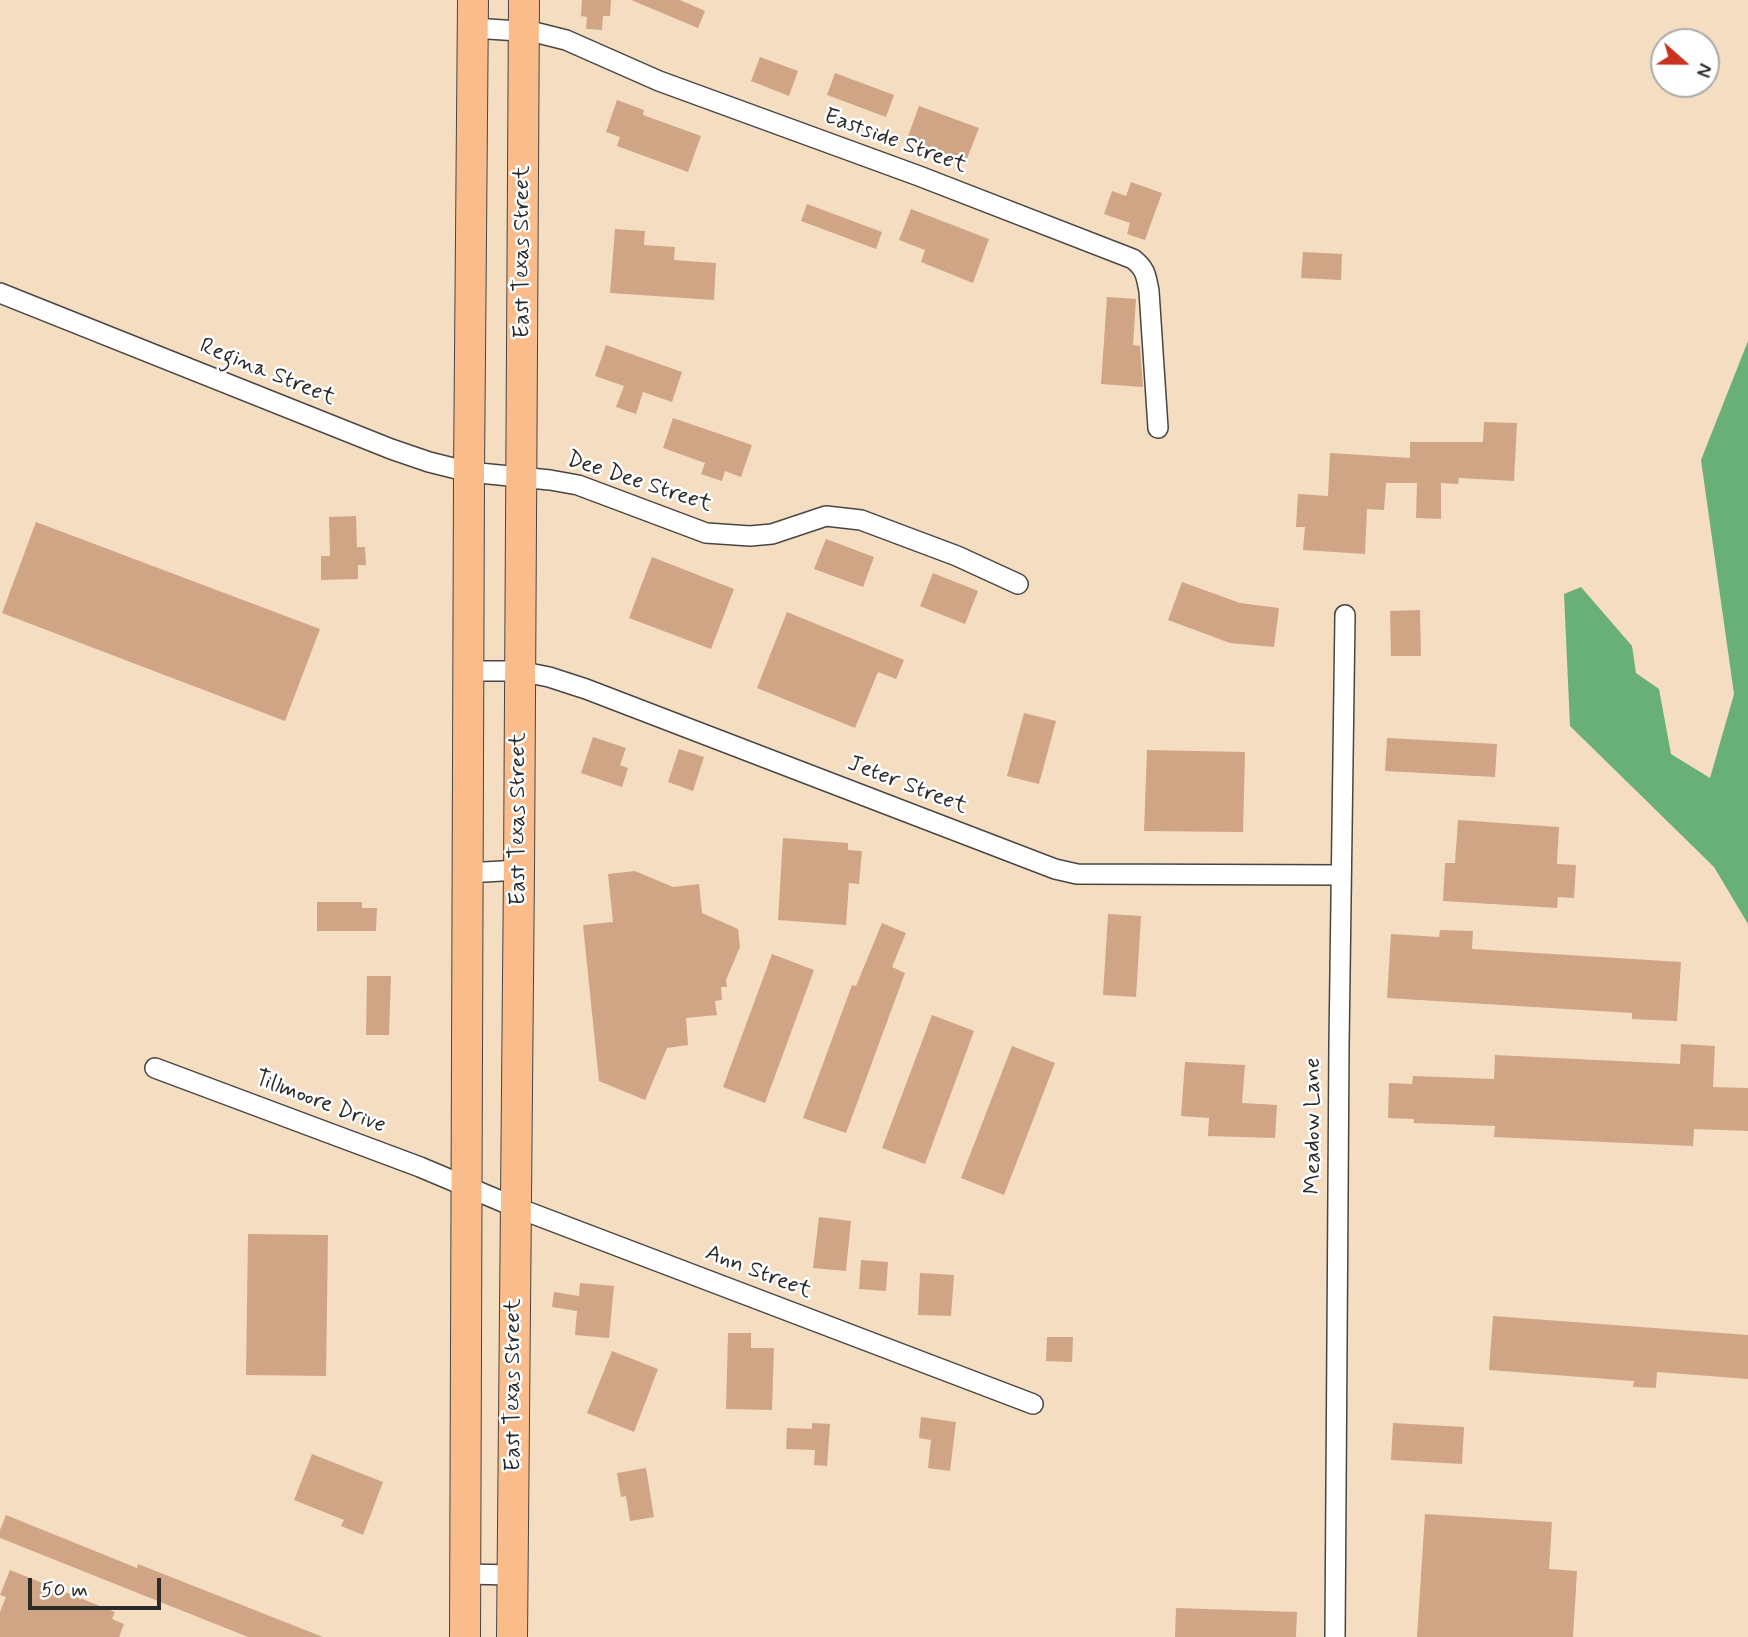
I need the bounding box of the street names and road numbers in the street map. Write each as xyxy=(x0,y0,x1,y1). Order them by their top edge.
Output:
street label: Eastside Street xyxy=(820,103,970,181)
street label: East Texas Street xyxy=(509,166,537,338)
street label: Regina Street xyxy=(195,333,339,413)
street label: Dee Dee Street xyxy=(563,447,715,519)
street label: East Texas Street xyxy=(505,733,533,905)
street label: Jeter Street xyxy=(843,751,971,821)
street label: Meadow Lane xyxy=(1300,1058,1328,1194)
street label: Tillmoore Drive xyxy=(251,1065,389,1141)
street label: Ann Street xyxy=(701,1240,815,1306)
street label: East Texas Street xyxy=(500,1299,528,1471)

